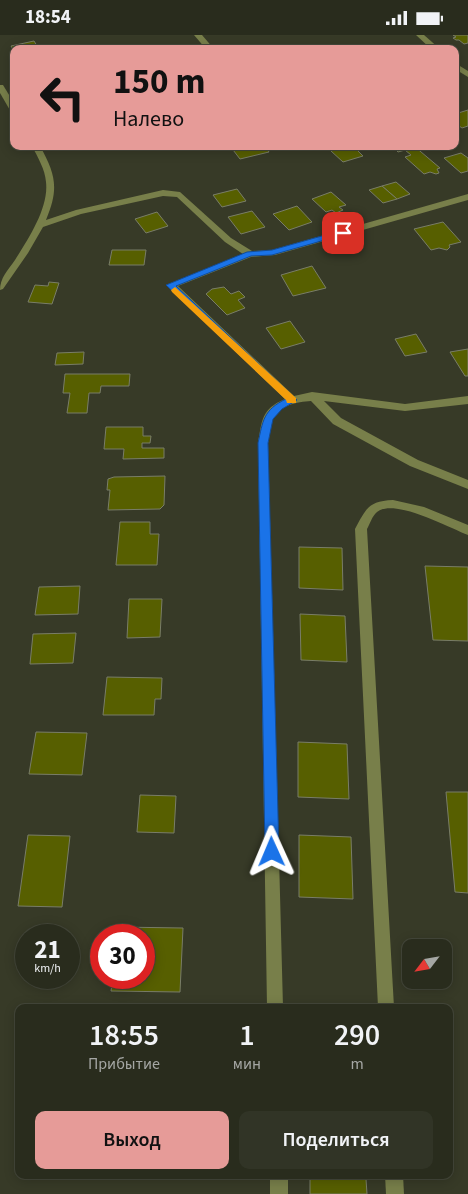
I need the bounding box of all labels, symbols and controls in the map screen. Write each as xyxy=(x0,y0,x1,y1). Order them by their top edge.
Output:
text: 18:54 xyxy=(25,4,71,31)
text: 150 m xyxy=(113,57,205,107)
icon: left xyxy=(30,65,95,130)
text: Налево xyxy=(113,103,184,135)
pin xyxy=(322,212,364,254)
icon: arrive xyxy=(329,219,357,247)
position arrow xyxy=(245,825,297,877)
speed limit sign: 30 xyxy=(90,924,155,989)
text: 21 xyxy=(34,932,61,968)
north arrow xyxy=(402,939,452,989)
map controls xyxy=(402,939,452,989)
text: km/h xyxy=(34,960,61,977)
text: 18:55 xyxy=(89,1014,159,1057)
text: 1 xyxy=(239,1014,255,1057)
text: 290 xyxy=(334,1014,380,1057)
text: Прибытие xyxy=(88,1053,160,1075)
text: мин xyxy=(233,1053,261,1075)
text: m xyxy=(350,1053,364,1075)
button: Выход xyxy=(35,1111,229,1169)
button: Поделиться xyxy=(239,1111,433,1169)

